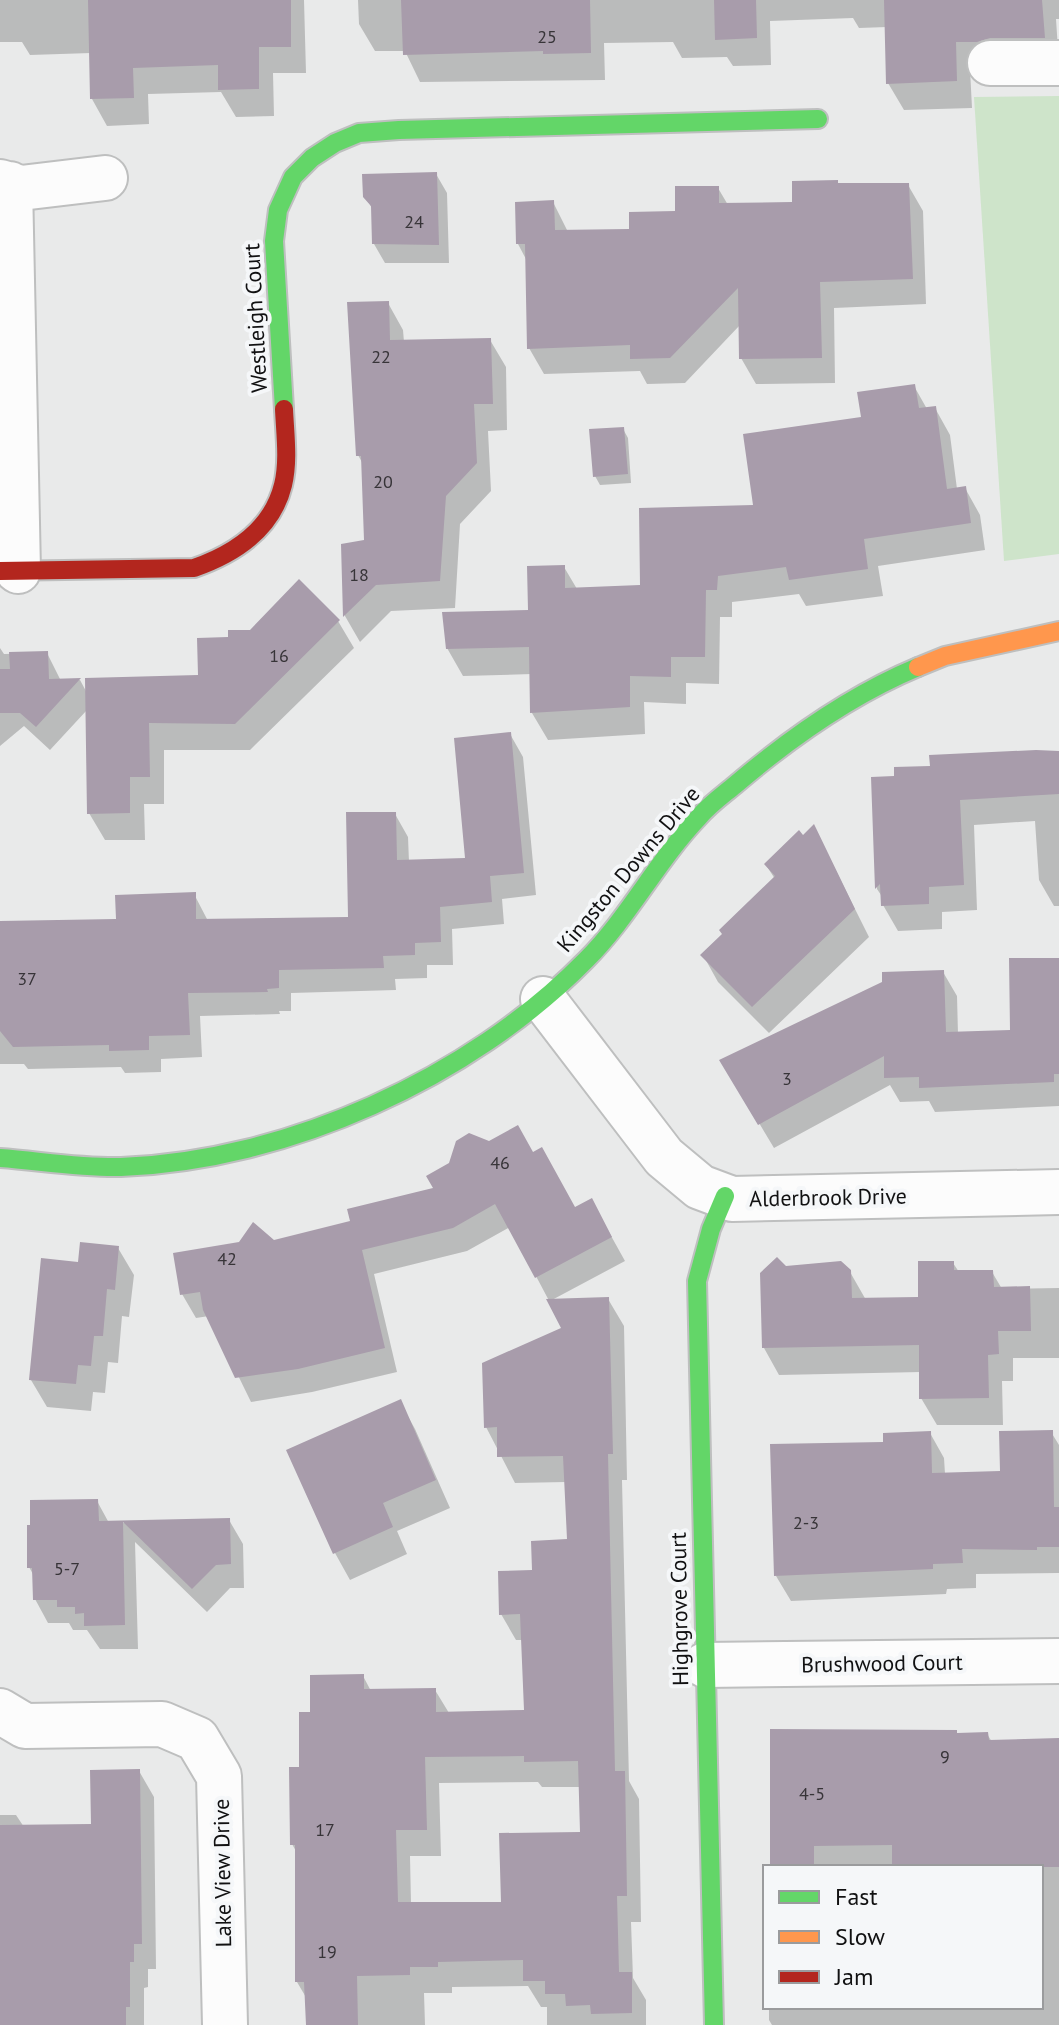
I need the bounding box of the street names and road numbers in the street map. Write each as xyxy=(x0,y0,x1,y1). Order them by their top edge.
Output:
street label: Westleigh Court xyxy=(237,242,273,393)
street label: Kingston Downs Drive xyxy=(550,780,706,958)
street label: Alderbrook Drive xyxy=(749,1182,907,1212)
street label: Highgrove Court xyxy=(664,1531,694,1686)
street label: Brushwood Court xyxy=(801,1648,964,1678)
street label: Lake View Drive xyxy=(207,1798,237,1948)

